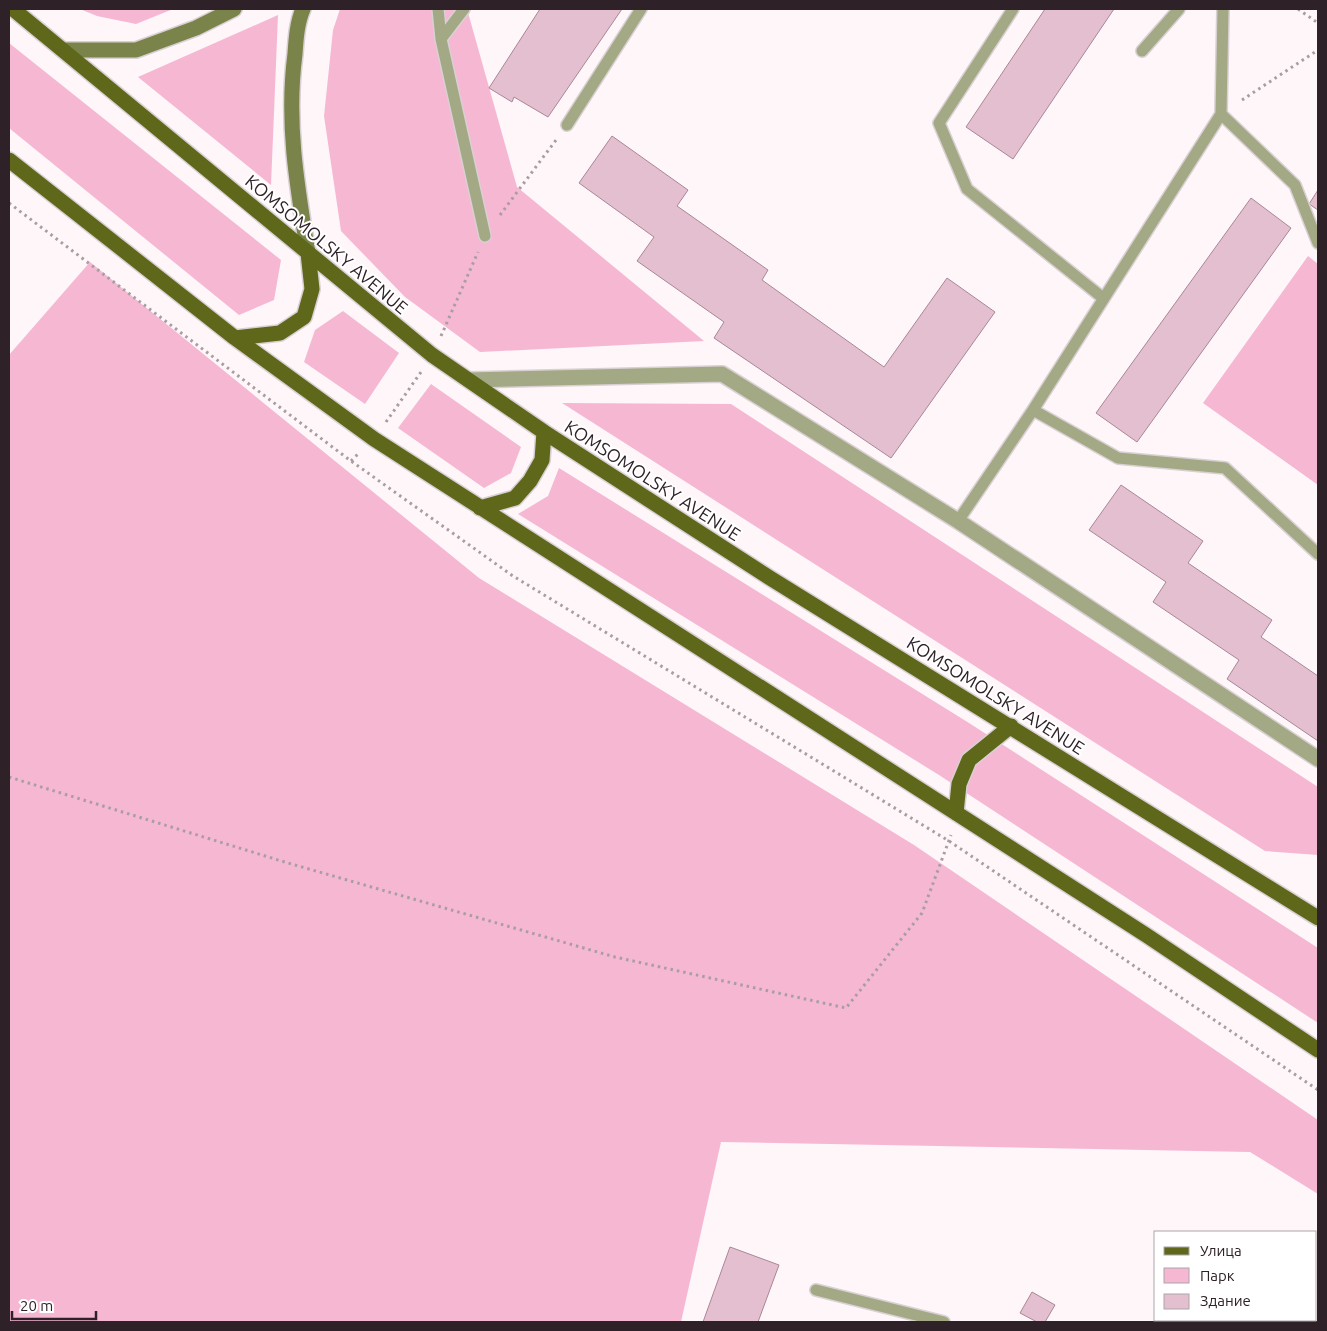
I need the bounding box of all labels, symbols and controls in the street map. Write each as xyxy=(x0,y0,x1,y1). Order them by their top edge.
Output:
street label: KOMSOMOLSKY AVENUE xyxy=(242,170,412,318)
street label: KOMSOMOLSKY AVENUE xyxy=(561,416,745,544)
street label: KOMSOMOLSKY AVENUE xyxy=(904,632,1088,758)
legend xyxy=(1154,1231,1317,1321)
text: Улица xyxy=(1200,1242,1242,1259)
text: Парк xyxy=(1200,1267,1235,1284)
scale bar xyxy=(12,1288,96,1320)
text: Здание xyxy=(1200,1292,1251,1309)
text: 20 m xyxy=(20,1297,53,1314)

